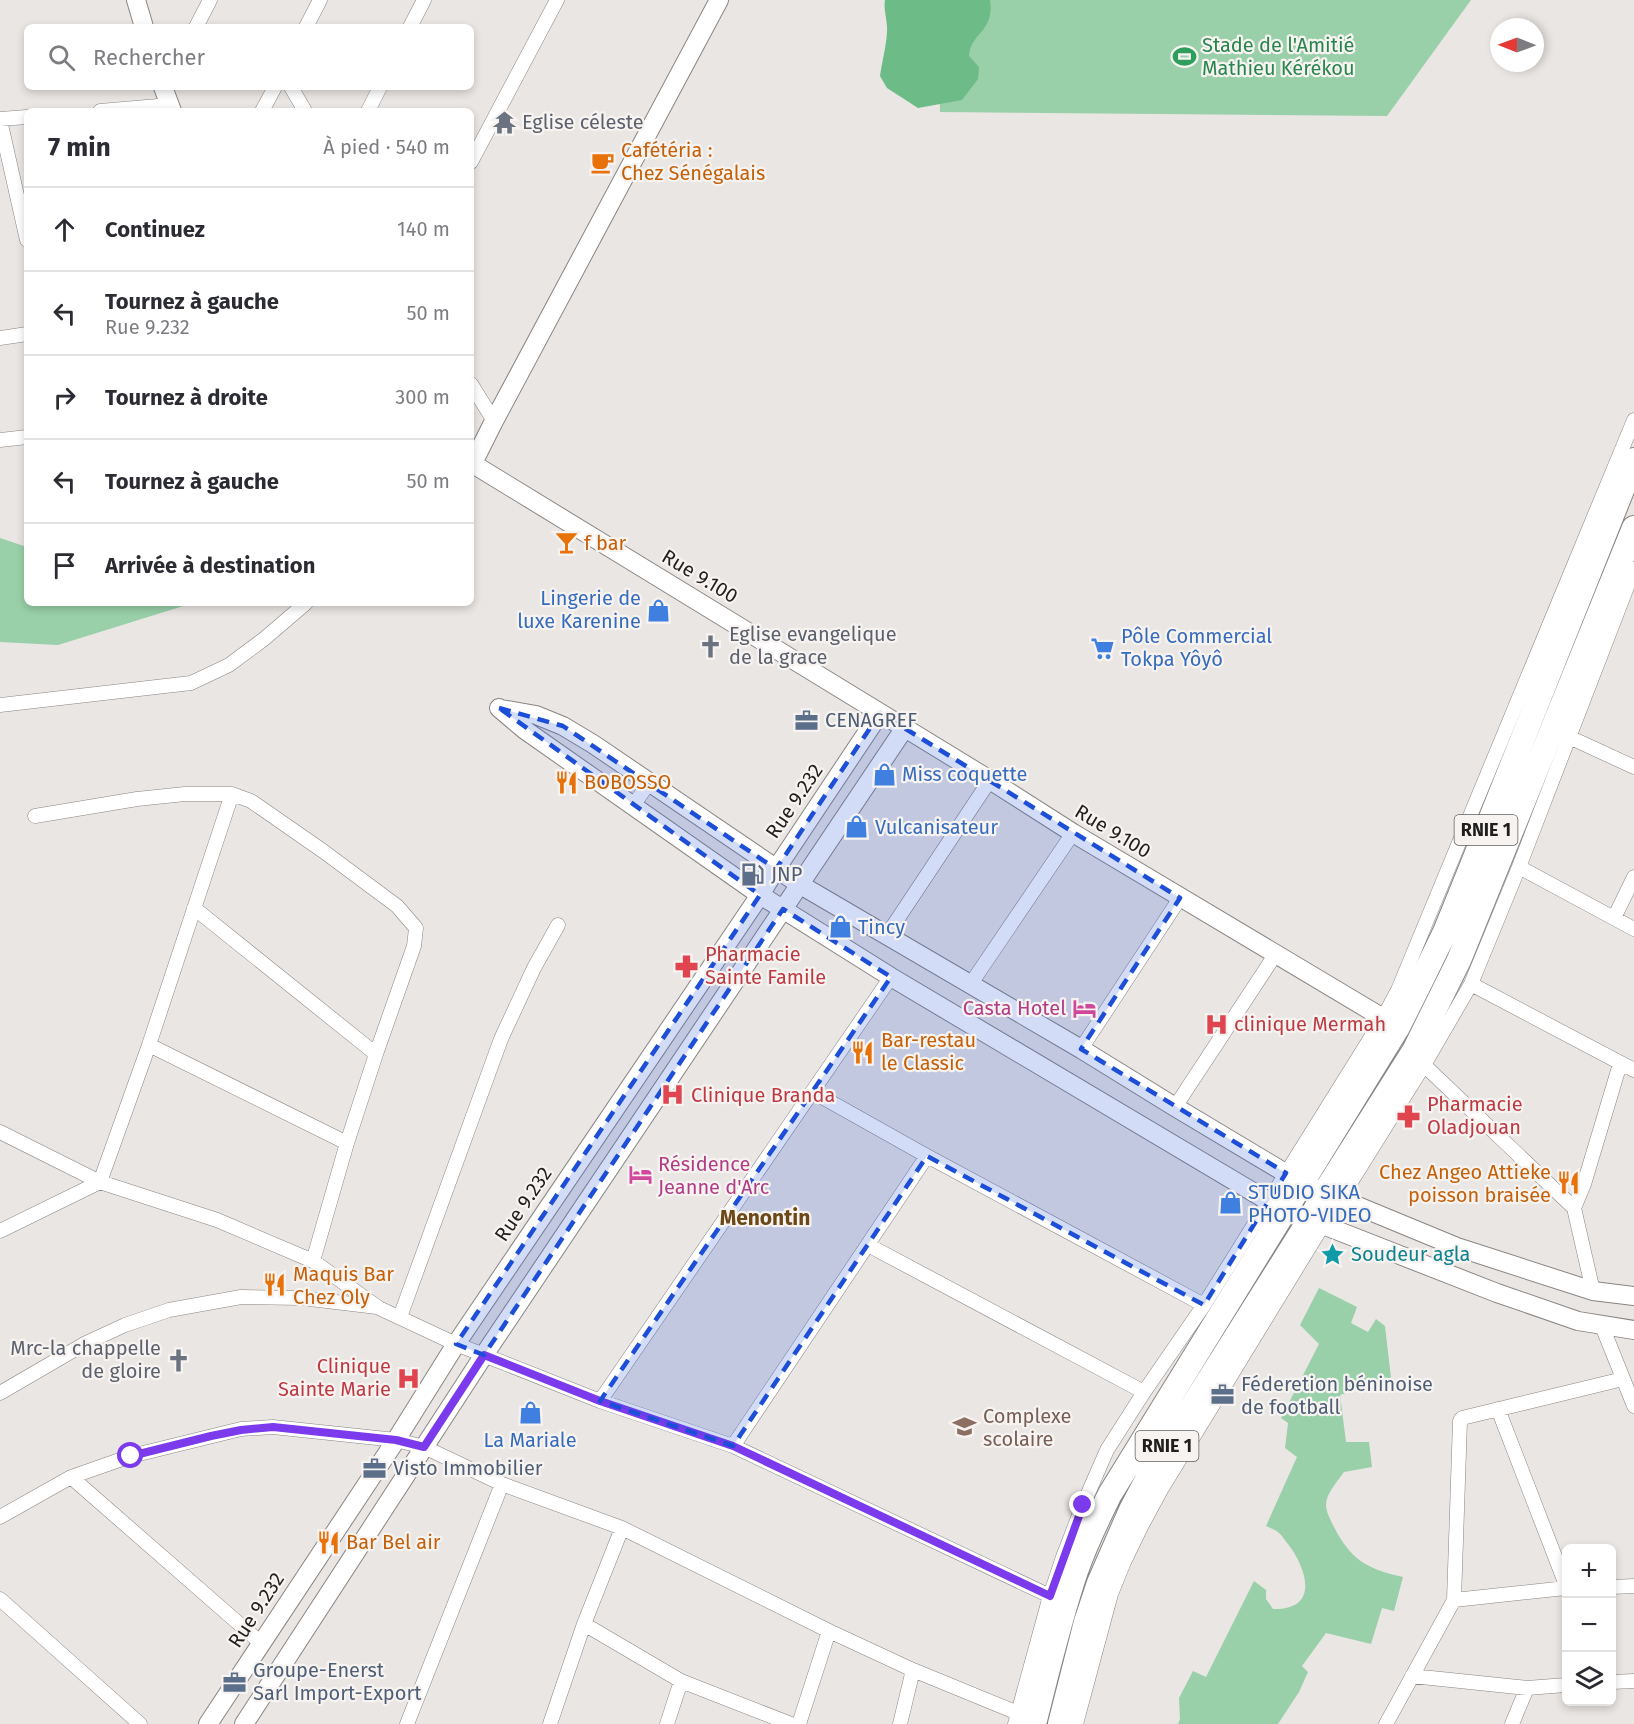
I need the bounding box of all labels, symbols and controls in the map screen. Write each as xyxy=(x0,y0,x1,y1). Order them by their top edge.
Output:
north arrow xyxy=(1490,18,1544,72)
search box xyxy=(24,24,474,90)
place label: Stade de l'Amitié Mathieu Kérékou xyxy=(1202,33,1355,80)
icon: search xyxy=(45,41,78,74)
sports icon: Stade de l'Amitié Mathieu Kérékou xyxy=(1171,43,1197,69)
text: Rechercher xyxy=(93,44,205,71)
temple icon: Eglise céleste xyxy=(491,109,517,135)
place label: Eglise céleste xyxy=(522,110,644,134)
text: 7 min xyxy=(48,132,111,163)
text: À pied · 540 m xyxy=(323,135,450,159)
place label: Cafétéria : Chez Sénégalais xyxy=(621,138,765,185)
cafe icon: Cafétéria : Chez Sénégalais xyxy=(590,149,616,175)
icon: ahead xyxy=(48,213,81,246)
text: Continuez xyxy=(105,216,205,243)
text: 140 m xyxy=(397,217,450,241)
text: Tournez à gauche xyxy=(105,288,279,315)
icon: left xyxy=(48,297,81,330)
text: 50 m xyxy=(406,301,450,325)
text: Rue 9.232 xyxy=(105,315,190,339)
icon: right xyxy=(48,381,81,414)
text: Tournez à droite xyxy=(105,384,268,411)
text: 300 m xyxy=(395,385,450,409)
icon: left xyxy=(48,465,81,498)
text: Tournez à gauche xyxy=(105,468,279,495)
text: 50 m xyxy=(406,469,450,493)
bar icon: f bar xyxy=(553,530,579,556)
place label: f bar xyxy=(584,531,627,555)
street label: Rue 9.100 xyxy=(658,544,742,608)
icon: arrive xyxy=(48,549,81,582)
text: Arrivée à destination xyxy=(105,552,315,579)
place label: Lingerie de luxe Karenine xyxy=(517,586,641,633)
shop icon: Lingerie de luxe Karenine xyxy=(646,597,672,623)
place label: Eglise evangelique de la grace xyxy=(729,622,897,669)
place label: Pôle Commercial Tokpa Yôyô xyxy=(1121,624,1272,671)
church icon: Eglise evangelique de la grace xyxy=(698,633,724,659)
supermarket icon: Pôle Commercial Tokpa Yôyô xyxy=(1090,635,1116,661)
office icon: CENAGREF xyxy=(794,707,820,733)
place label: CENAGREF xyxy=(825,708,917,732)
street label: Rue 9.232 xyxy=(760,759,828,843)
shop icon: Miss coquette xyxy=(871,761,897,787)
place label: Miss coquette xyxy=(902,762,1027,786)
restaurant icon: BOBOSSO xyxy=(553,769,579,795)
place label: BOBOSSO xyxy=(584,770,671,794)
street label: Rue 9.100 xyxy=(1071,799,1155,863)
shop icon: Vulcanisateur xyxy=(844,814,870,840)
place label: Vulcanisateur xyxy=(875,815,998,839)
road number: RNIE 1 xyxy=(1454,815,1518,845)
fuel station icon: JNP xyxy=(740,861,766,887)
place label: JNP xyxy=(771,862,802,886)
shop icon: Tincy xyxy=(827,914,853,940)
place label: Tincy xyxy=(858,915,905,939)
place label: Pharmacie Sainte Famile xyxy=(705,942,826,989)
pharmacy icon: Pharmacie Sainte Famile xyxy=(674,953,700,979)
hotel icon: Casta Hotel xyxy=(1071,995,1097,1021)
place label: Casta Hotel xyxy=(963,996,1066,1020)
hospital icon: clinique Mermah xyxy=(1203,1011,1229,1037)
place label: clinique Mermah xyxy=(1234,1012,1386,1036)
place label: Bar-restau le Classic xyxy=(881,1028,976,1075)
restaurant icon: Bar-restau le Classic xyxy=(850,1039,876,1065)
hospital icon: Clinique Branda xyxy=(660,1082,686,1108)
place label: Clinique Branda xyxy=(691,1083,835,1107)
place label: Pharmacie Oladjouan xyxy=(1427,1092,1523,1139)
pharmacy icon: Pharmacie Oladjouan xyxy=(1396,1103,1422,1129)
place label: Résidence Jeanne d'Arc xyxy=(658,1152,769,1199)
place label: Chez Angeo Attieke poisson braisée xyxy=(1379,1160,1551,1207)
street label: Rue 9.232 xyxy=(489,1162,557,1246)
hotel icon: Résidence Jeanne d'Arc xyxy=(627,1162,653,1188)
restaurant icon: Chez Angeo Attieke poisson braisée xyxy=(1556,1170,1582,1196)
place label: STUDIO SIKA PHOTO-VIDEO xyxy=(1248,1180,1372,1227)
shop icon: STUDIO SIKA PHOTO-VIDEO xyxy=(1217,1190,1243,1216)
district label: Menontin xyxy=(720,1205,810,1231)
place icon: Soudeur agla xyxy=(1320,1241,1346,1267)
place label: Soudeur agla xyxy=(1351,1242,1470,1266)
place label: Maquis Bar Chez Oly xyxy=(293,1262,394,1309)
restaurant icon: Maquis Bar Chez Oly xyxy=(262,1272,288,1298)
place label: Mrc-la chappelle de gloire xyxy=(10,1336,161,1383)
church icon: Mrc-la chappelle de gloire xyxy=(166,1347,192,1373)
place label: Clinique Sainte Marie xyxy=(278,1354,391,1401)
hospital icon: Clinique Sainte Marie xyxy=(396,1365,422,1391)
place label: Féderetion béninoise de football xyxy=(1241,1372,1433,1419)
office icon: Féderetion béninoise de football xyxy=(1210,1382,1236,1408)
shop icon: La Mariale xyxy=(517,1400,543,1426)
place label: Complexe scolaire xyxy=(983,1404,1071,1451)
school or university icon: Complexe scolaire xyxy=(952,1414,978,1440)
place label: La Mariale xyxy=(483,1428,577,1452)
road number: RNIE 1 xyxy=(1136,1431,1198,1461)
route start xyxy=(117,1442,143,1468)
office icon: Visto Immobilier xyxy=(362,1455,388,1481)
place label: Visto Immobilier xyxy=(393,1456,543,1480)
route end xyxy=(1069,1491,1095,1517)
restaurant icon: Bar Bel air xyxy=(315,1529,341,1555)
place label: Bar Bel air xyxy=(346,1530,441,1554)
map controls xyxy=(1562,1544,1616,1706)
button: + xyxy=(1562,1544,1616,1598)
street label: Rue 9.232 xyxy=(223,1568,289,1652)
button: − xyxy=(1562,1598,1616,1652)
button: layers xyxy=(1562,1652,1616,1706)
place label: Groupe-Enerst Sarl Import-Export xyxy=(253,1658,422,1705)
office icon: Groupe-Enerst Sarl Import-Export xyxy=(222,1669,248,1695)

